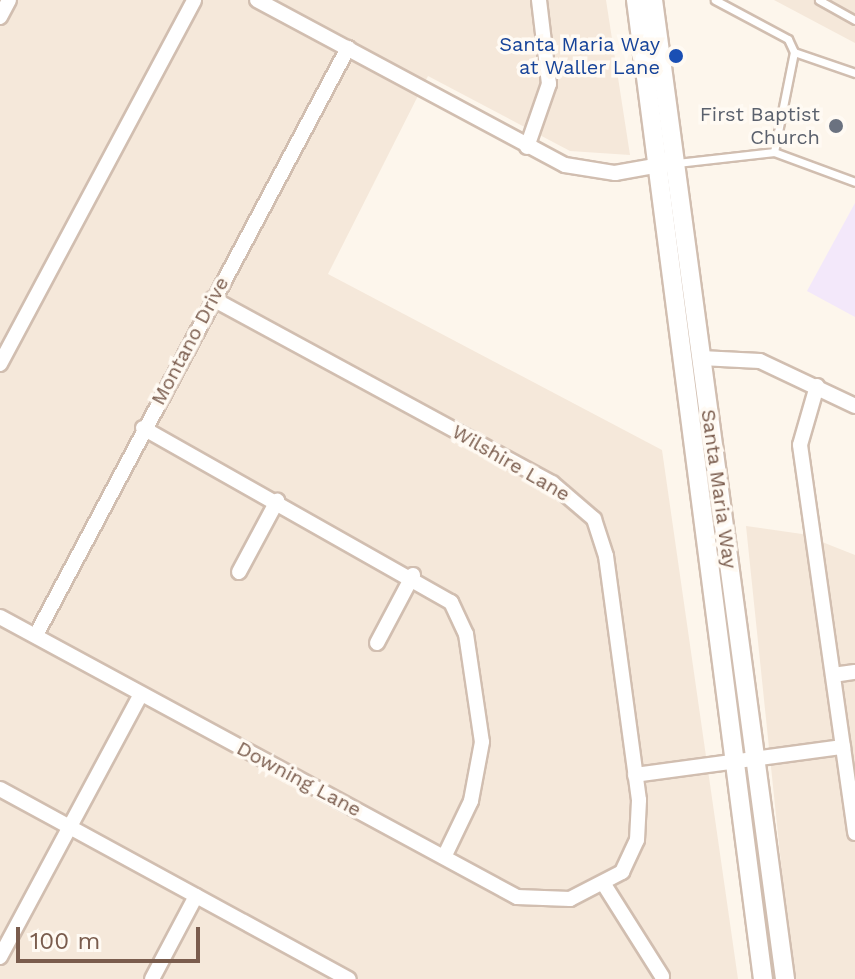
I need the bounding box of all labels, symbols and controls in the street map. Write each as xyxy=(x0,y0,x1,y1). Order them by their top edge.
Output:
place label: Santa Maria Way at Waller Lane xyxy=(498,32,660,79)
marker: Santa Maria Way at Waller Lane xyxy=(667,47,685,65)
place label: First Baptist Church xyxy=(700,102,820,149)
marker: First Baptist Church xyxy=(827,117,845,135)
street label: Montano Drive xyxy=(146,273,234,409)
street label: Santa Maria Way xyxy=(696,407,742,571)
street label: Wilshire Lane xyxy=(448,420,574,506)
street label: Downing Lane xyxy=(233,736,365,822)
scale bar xyxy=(20,911,204,961)
text: 100 m xyxy=(30,927,100,955)

